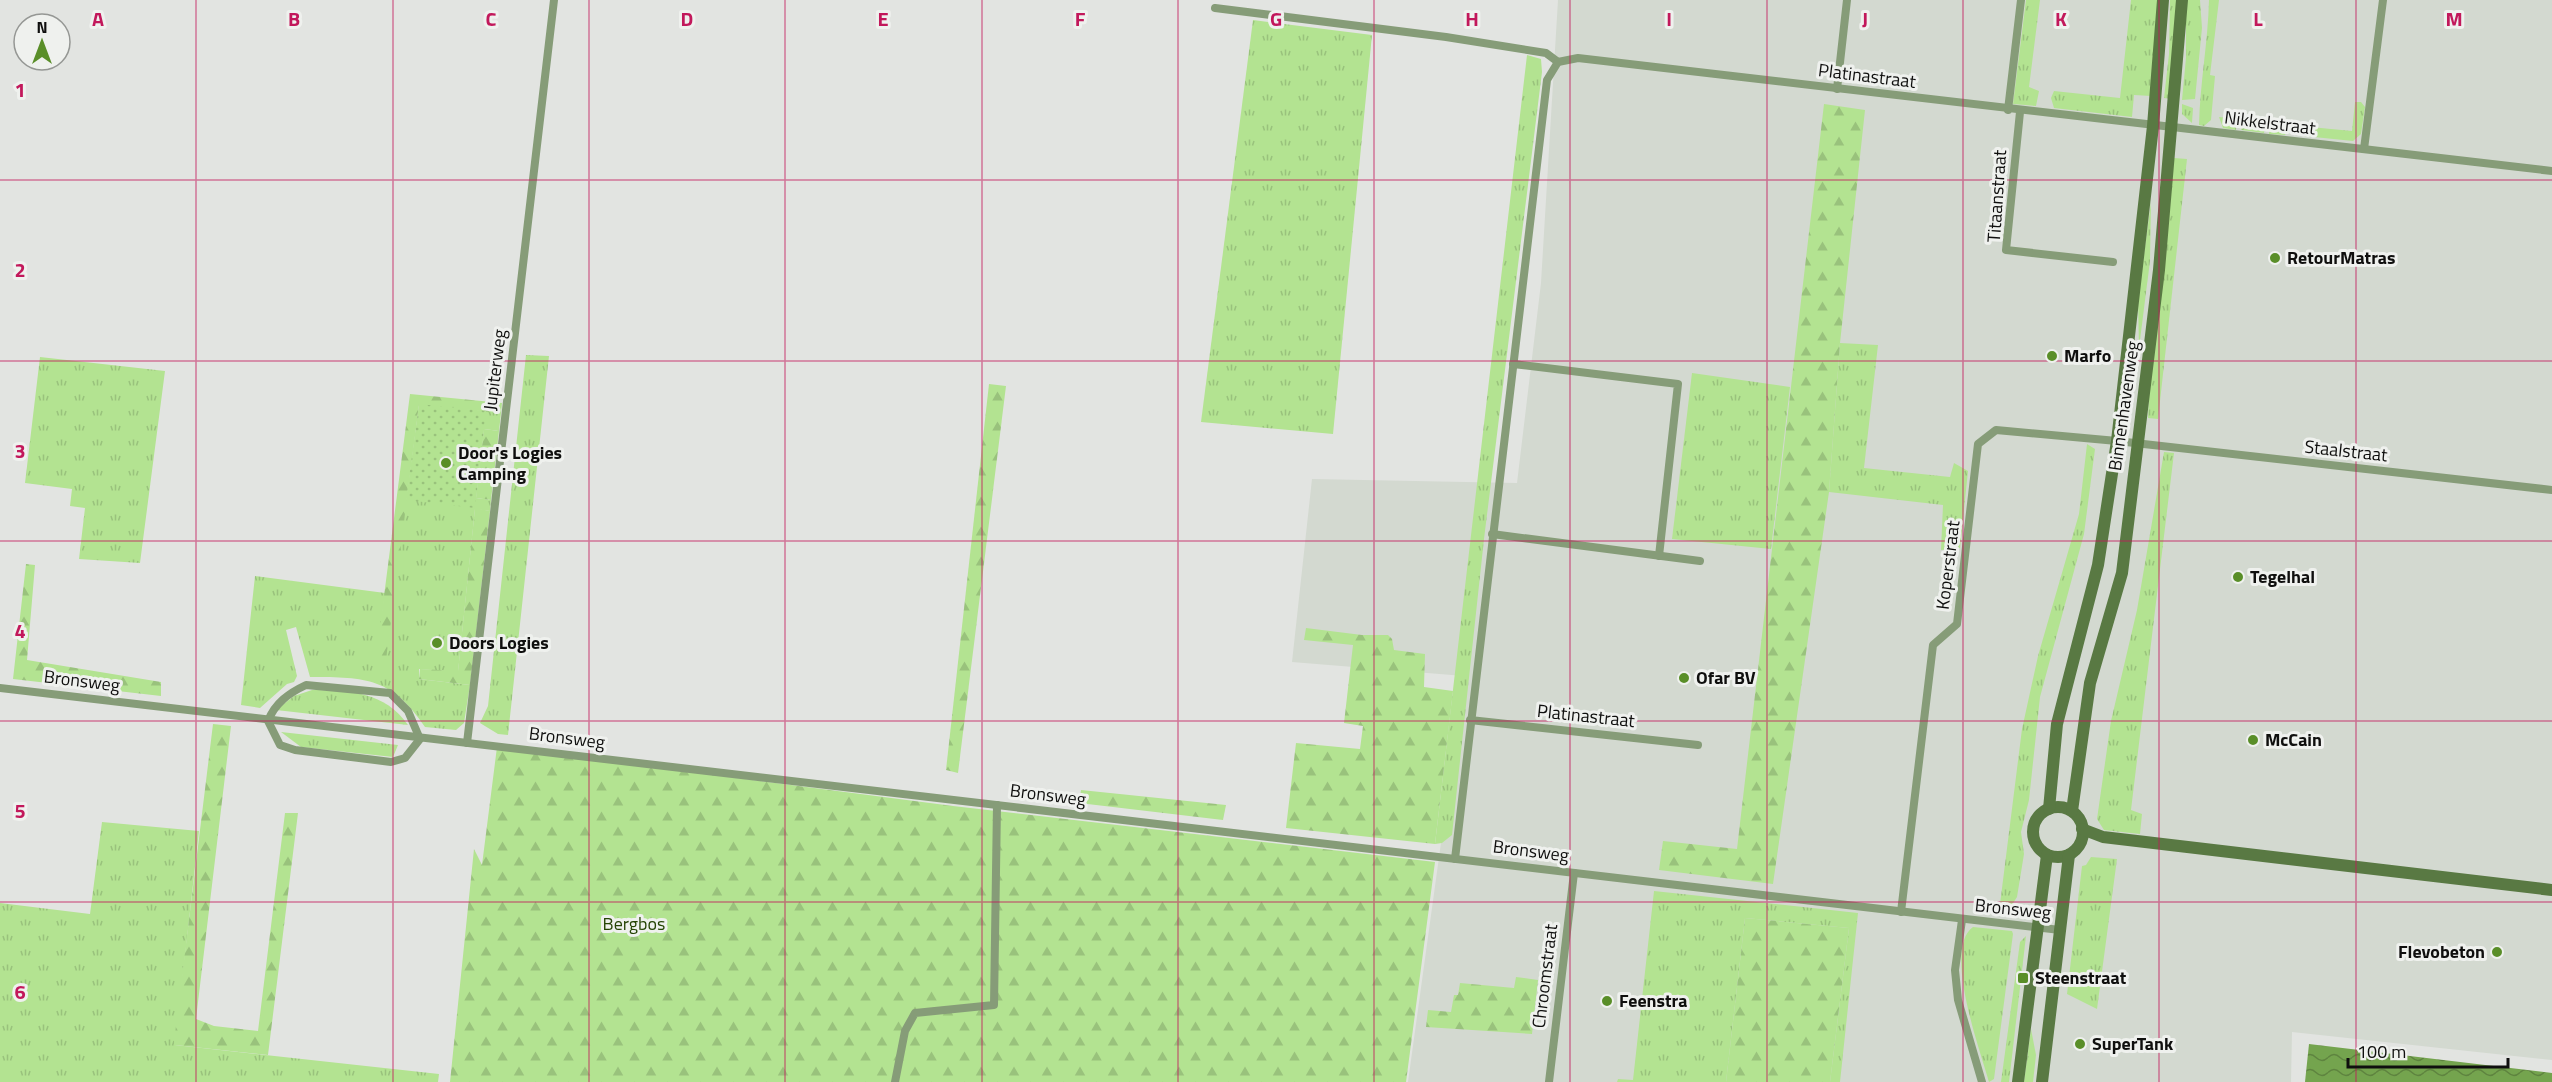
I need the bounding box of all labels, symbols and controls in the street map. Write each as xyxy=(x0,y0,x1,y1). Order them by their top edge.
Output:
text: A xyxy=(92,3,104,34)
text: B xyxy=(288,3,300,34)
text: C xyxy=(486,3,497,34)
text: D xyxy=(681,3,693,34)
text: E xyxy=(877,3,889,34)
text: F xyxy=(1075,3,1086,34)
text: G xyxy=(1270,3,1282,34)
text: H xyxy=(1465,3,1479,34)
text: I xyxy=(1666,3,1672,34)
text: J xyxy=(1862,3,1868,34)
text: K xyxy=(2055,3,2067,34)
text: L xyxy=(2253,3,2263,34)
text: M xyxy=(2445,3,2463,34)
north arrow xyxy=(12,12,72,72)
text: N xyxy=(36,15,48,39)
street label: Platinastraat xyxy=(1817,56,1918,95)
text: 1 xyxy=(14,74,26,105)
street label: Nikkelstraat xyxy=(2223,104,2318,142)
street label: Titaanstraat xyxy=(1980,148,2013,243)
place label: RetourMatras xyxy=(2287,244,2396,271)
marker: RetourMatras xyxy=(2268,251,2282,265)
text: 2 xyxy=(14,254,26,285)
street label: Jupiterweg xyxy=(476,328,513,412)
street label: Binnenhavenweg xyxy=(2101,339,2146,473)
place label: Marfo xyxy=(2064,342,2111,369)
marker: Marfo xyxy=(2045,349,2059,363)
street label: Staalstraat xyxy=(2303,433,2390,468)
text: 3 xyxy=(14,435,26,466)
place label: Door's Logies Camping xyxy=(458,439,562,487)
marker: Door's Logies Camping xyxy=(439,456,453,470)
street label: Koperstraat xyxy=(1929,518,1966,611)
place label: Tegelhal xyxy=(2250,563,2315,590)
marker: Tegelhal xyxy=(2231,570,2245,584)
text: 4 xyxy=(14,615,26,646)
place label: Doors Logies xyxy=(449,629,549,656)
marker: Doors Logies xyxy=(430,636,444,650)
street label: Bronsweg xyxy=(42,662,122,699)
place label: Ofar BV xyxy=(1696,664,1756,691)
marker: Ofar BV xyxy=(1677,671,1691,685)
street label: Platinastraat xyxy=(1536,697,1637,734)
street label: Bronsweg xyxy=(527,719,607,756)
place label: McCain xyxy=(2265,726,2322,753)
marker: McCain xyxy=(2246,733,2260,747)
street label: Bronsweg xyxy=(1008,776,1088,813)
text: 5 xyxy=(14,795,26,826)
street label: Bronsweg xyxy=(1491,832,1571,869)
street label: Bronsweg xyxy=(1974,891,2053,926)
park label: Bergbos xyxy=(603,910,665,937)
street label: Chroomstraat xyxy=(1525,922,1564,1030)
place label: Flevobeton xyxy=(2398,938,2485,965)
marker: Flevobeton xyxy=(2490,945,2504,959)
place label: Steenstraat xyxy=(2035,964,2127,991)
marker: Steenstraat xyxy=(2016,971,2030,985)
text: 6 xyxy=(14,976,26,1007)
place label: Feenstra xyxy=(1619,987,1688,1014)
marker: Feenstra xyxy=(1600,994,1614,1008)
place label: SuperTank xyxy=(2092,1030,2174,1057)
scale bar xyxy=(2348,1031,2508,1069)
marker: SuperTank xyxy=(2073,1037,2087,1051)
text: 100 m xyxy=(2357,1038,2406,1065)

